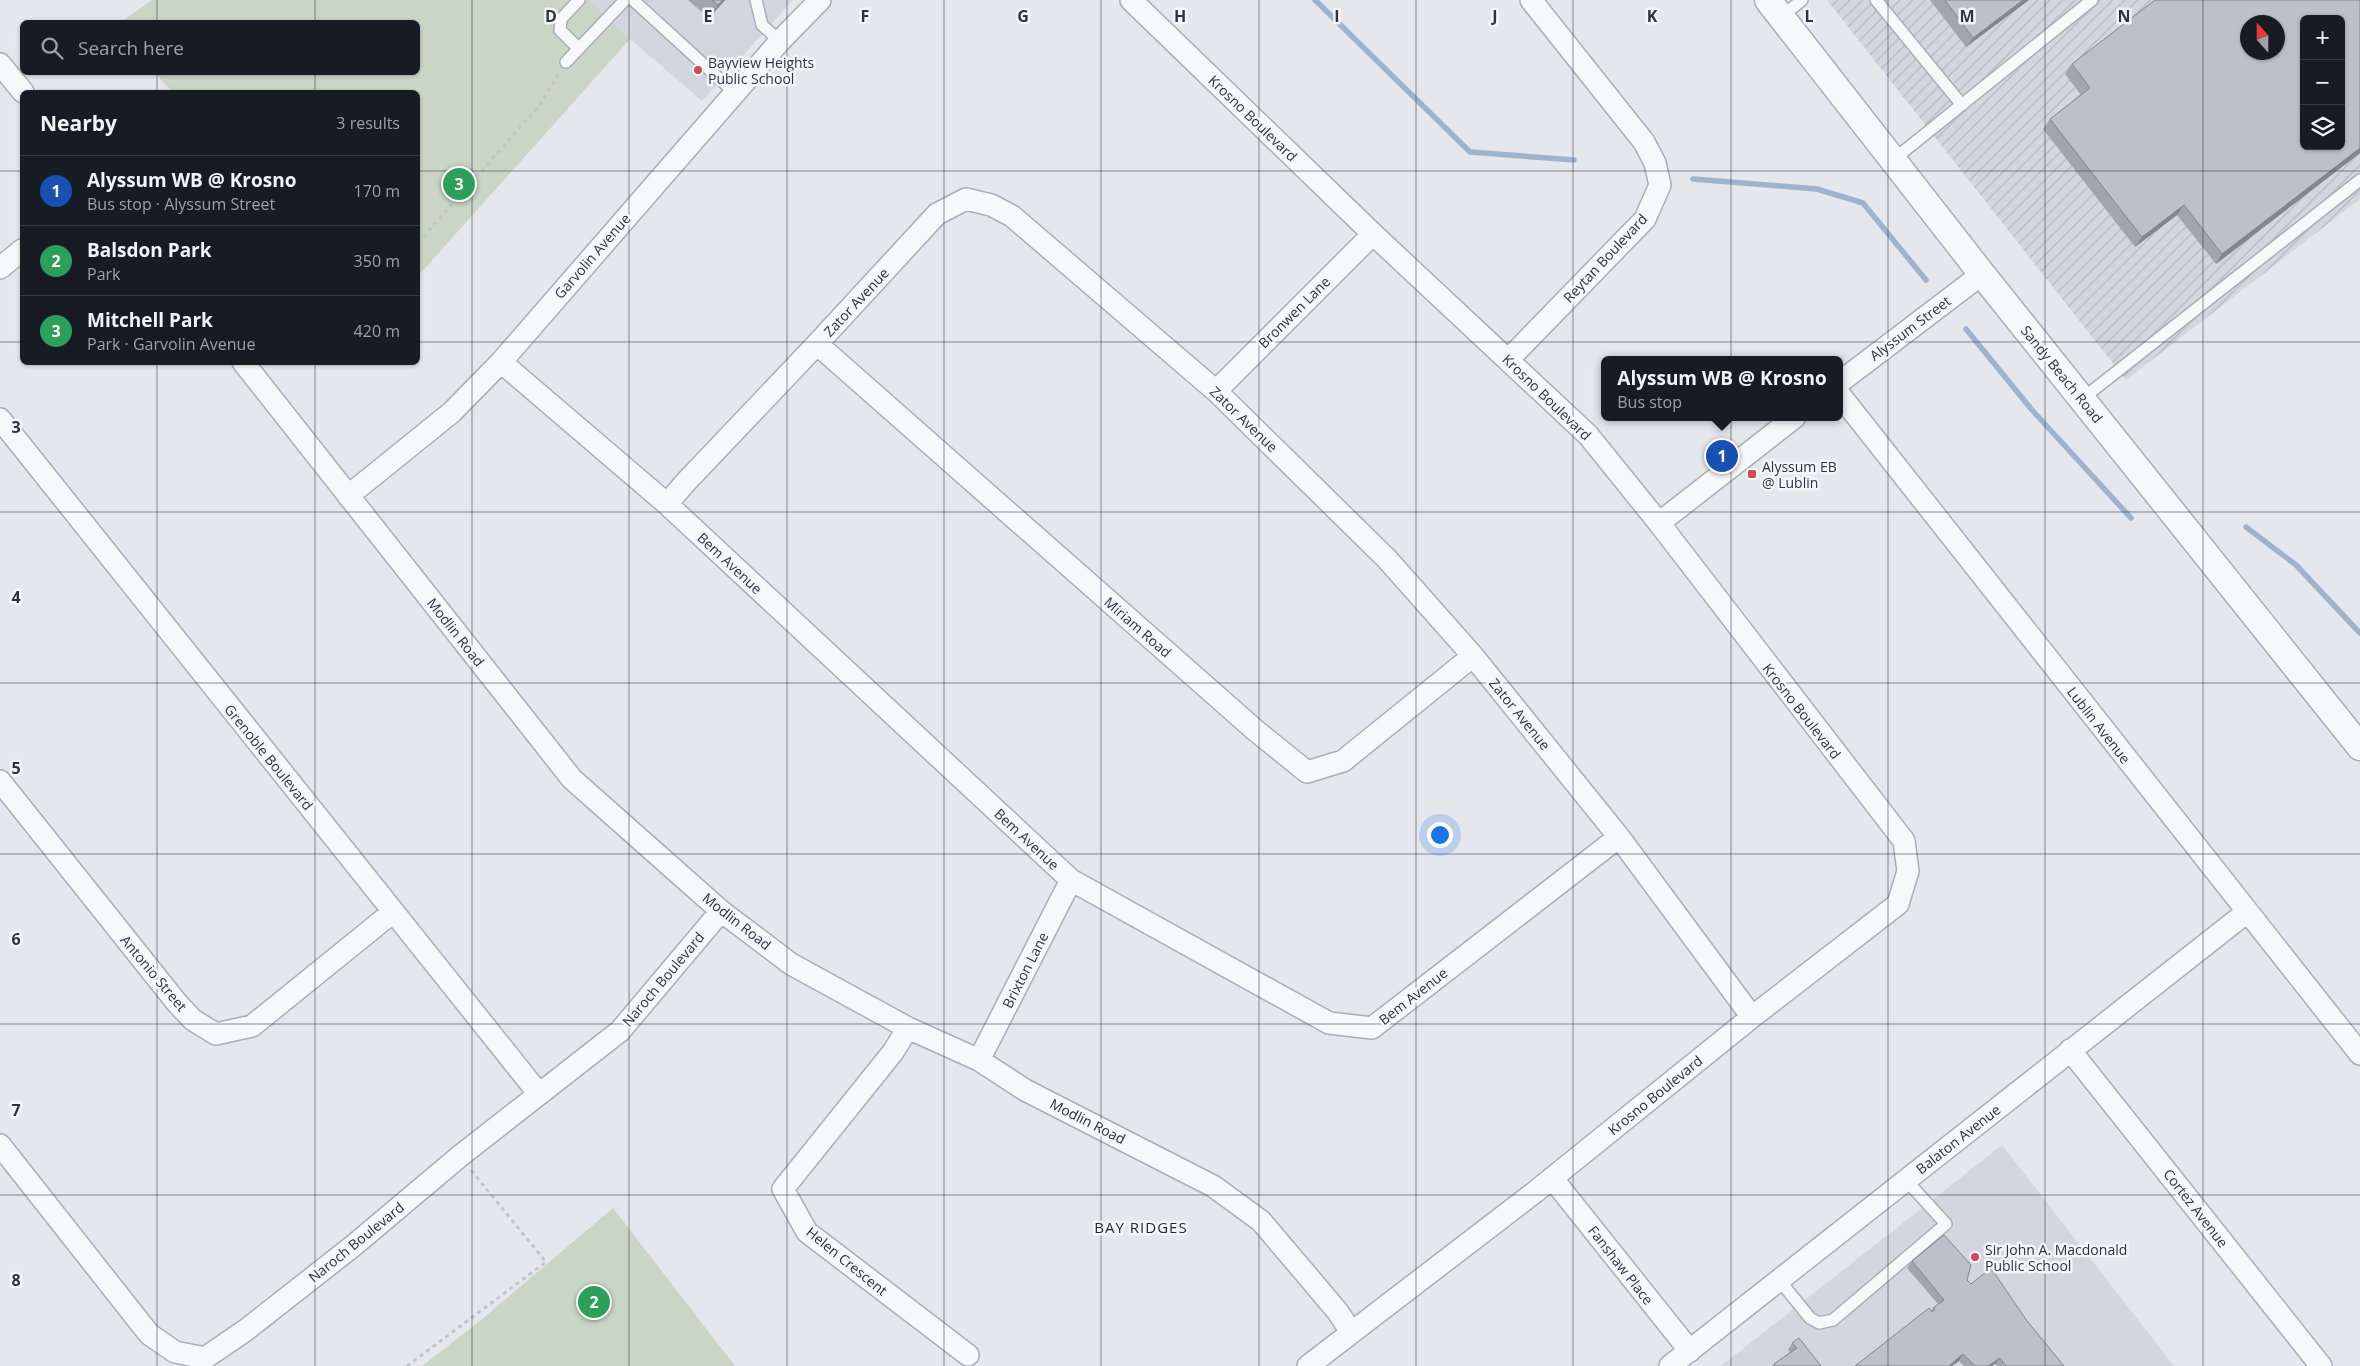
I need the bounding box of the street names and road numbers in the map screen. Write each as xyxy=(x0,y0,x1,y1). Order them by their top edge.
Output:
street label: Krosno Boulevard xyxy=(1204,71,1302,165)
street label: Garvolin Avenue xyxy=(550,209,634,303)
street label: Reytan Boulevard xyxy=(1559,209,1651,307)
street label: Zator Avenue xyxy=(819,263,893,340)
street label: Bronwen Lane xyxy=(1254,272,1334,352)
street label: Alyssum Street xyxy=(1866,291,1954,365)
street label: Sandy Beach Road xyxy=(2017,321,2107,427)
street label: Krosno Boulevard xyxy=(1498,350,1596,444)
street label: Zator Avenue xyxy=(1206,382,1282,456)
street label: Bem Avenue xyxy=(693,528,767,598)
street label: Miriam Road xyxy=(1100,593,1176,661)
street label: Modlin Road xyxy=(423,594,489,670)
street label: Krosno Boulevard xyxy=(1759,659,1845,763)
street label: Zator Avenue xyxy=(1485,674,1555,754)
street label: Lublin Avenue xyxy=(2063,683,2135,767)
street label: Grenoble Boulevard xyxy=(220,700,318,814)
street label: Bem Avenue xyxy=(990,804,1064,874)
street label: Modlin Road xyxy=(699,888,775,954)
street label: Naroch Boulevard xyxy=(618,928,708,1030)
street label: Brixton Lane xyxy=(998,929,1052,1011)
street label: Antonio Street xyxy=(116,931,192,1015)
street label: Bem Avenue xyxy=(1375,963,1451,1029)
street label: Krosno Boulevard xyxy=(1604,1051,1706,1139)
street label: Modlin Road xyxy=(1047,1094,1129,1148)
street label: Balaton Avenue xyxy=(1912,1100,2004,1178)
street label: Cortez Avenue xyxy=(2159,1165,2233,1251)
street label: Naroch Boulevard xyxy=(304,1198,408,1286)
street label: Helen Crescent xyxy=(803,1222,891,1300)
street label: Fanshaw Place xyxy=(1584,1222,1658,1309)

